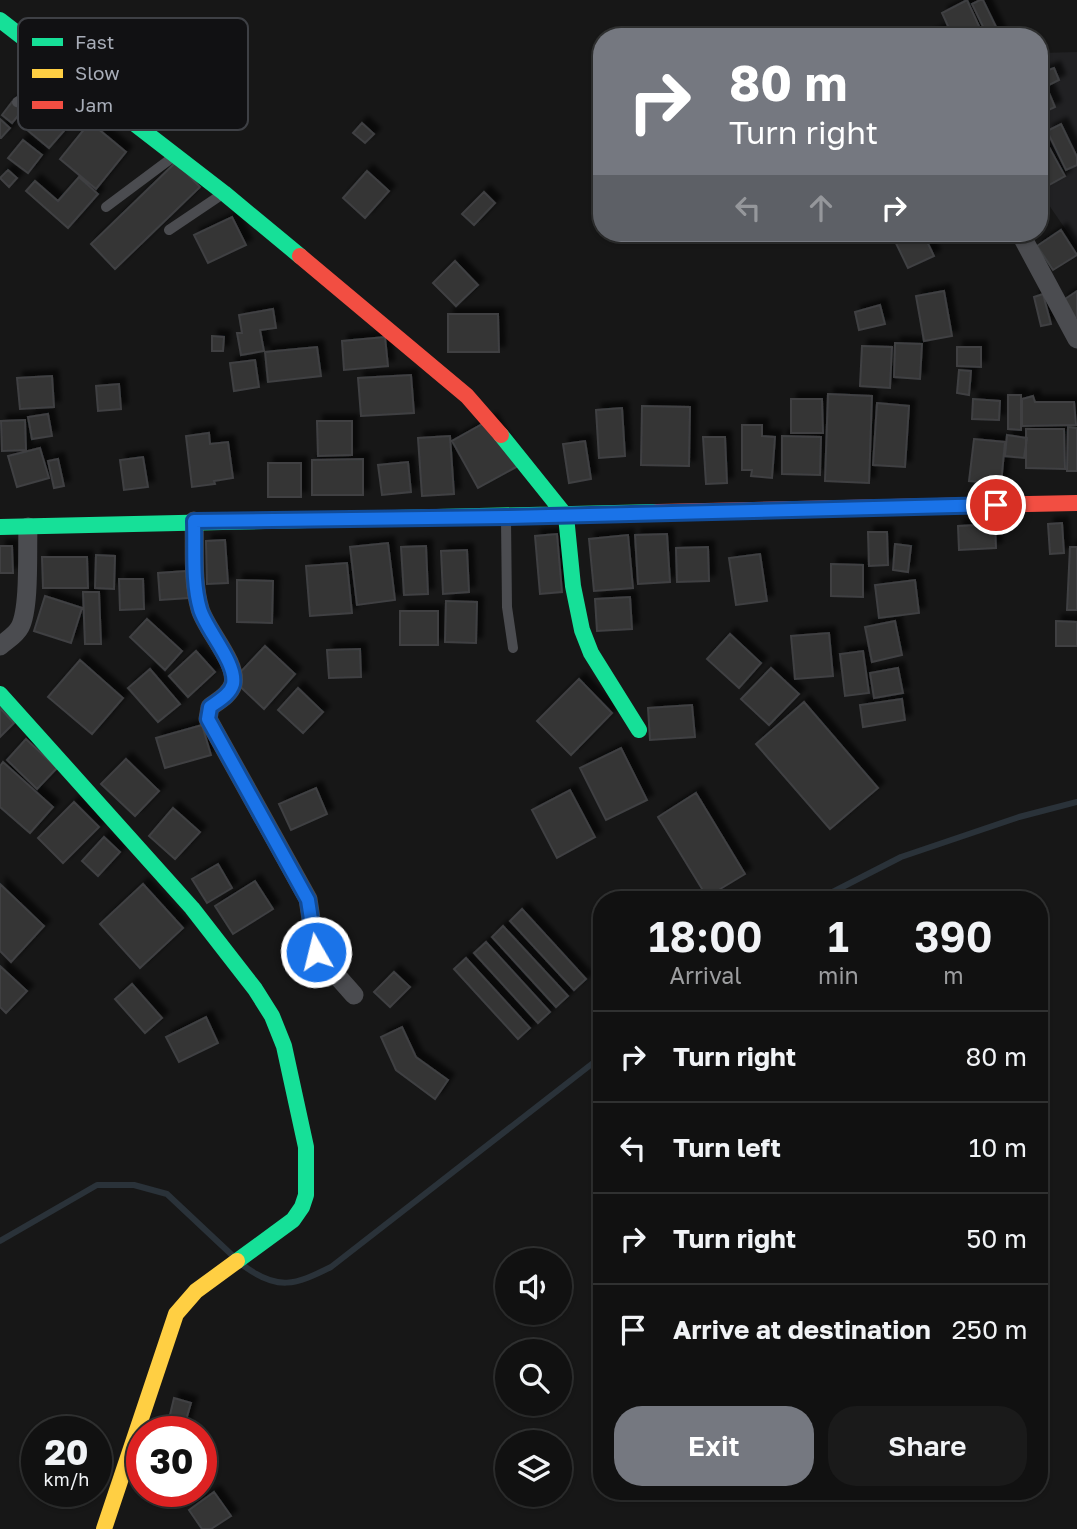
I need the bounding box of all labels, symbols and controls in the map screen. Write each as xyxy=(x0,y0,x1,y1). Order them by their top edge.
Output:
legend xyxy=(18,18,248,130)
text: Fast xyxy=(75,30,114,53)
text: 80 m xyxy=(729,53,847,112)
icon: right xyxy=(614,56,705,147)
text: Slow xyxy=(75,61,120,84)
text: Jam xyxy=(75,93,113,116)
text: Turn right xyxy=(729,113,878,151)
icon: left xyxy=(729,189,767,227)
icon: ahead xyxy=(802,189,840,227)
icon: right xyxy=(875,189,913,227)
pin xyxy=(966,475,1026,535)
icon: arrive xyxy=(977,486,1015,524)
text: 18:00 xyxy=(648,911,763,961)
text: 1 xyxy=(828,911,849,961)
text: 390 xyxy=(914,911,993,961)
position arrow xyxy=(279,915,353,989)
text: Arrival xyxy=(670,961,742,989)
text: min xyxy=(818,961,859,989)
text: m xyxy=(943,961,964,989)
icon: right xyxy=(614,1038,652,1076)
text: Turn right xyxy=(673,1041,796,1072)
text: 80 m xyxy=(966,1041,1027,1072)
icon: left xyxy=(614,1129,652,1167)
text: Turn left xyxy=(673,1132,781,1163)
text: 10 m xyxy=(969,1132,1027,1163)
icon: right xyxy=(614,1220,652,1258)
text: Turn right xyxy=(673,1223,796,1254)
text: 50 m xyxy=(966,1223,1027,1254)
map controls xyxy=(495,1248,572,1507)
button: sound xyxy=(495,1248,572,1325)
icon: arrive xyxy=(614,1311,652,1349)
text: Arrive at destination xyxy=(673,1314,931,1345)
text: 250 m xyxy=(952,1314,1028,1345)
button: search xyxy=(495,1339,572,1416)
button: Exit xyxy=(614,1406,814,1486)
button: Share xyxy=(828,1406,1027,1486)
speed limit sign: 30 xyxy=(126,1416,217,1507)
button: layers xyxy=(495,1430,572,1507)
text: 20 xyxy=(44,1431,89,1473)
text: km/h xyxy=(44,1468,89,1490)

